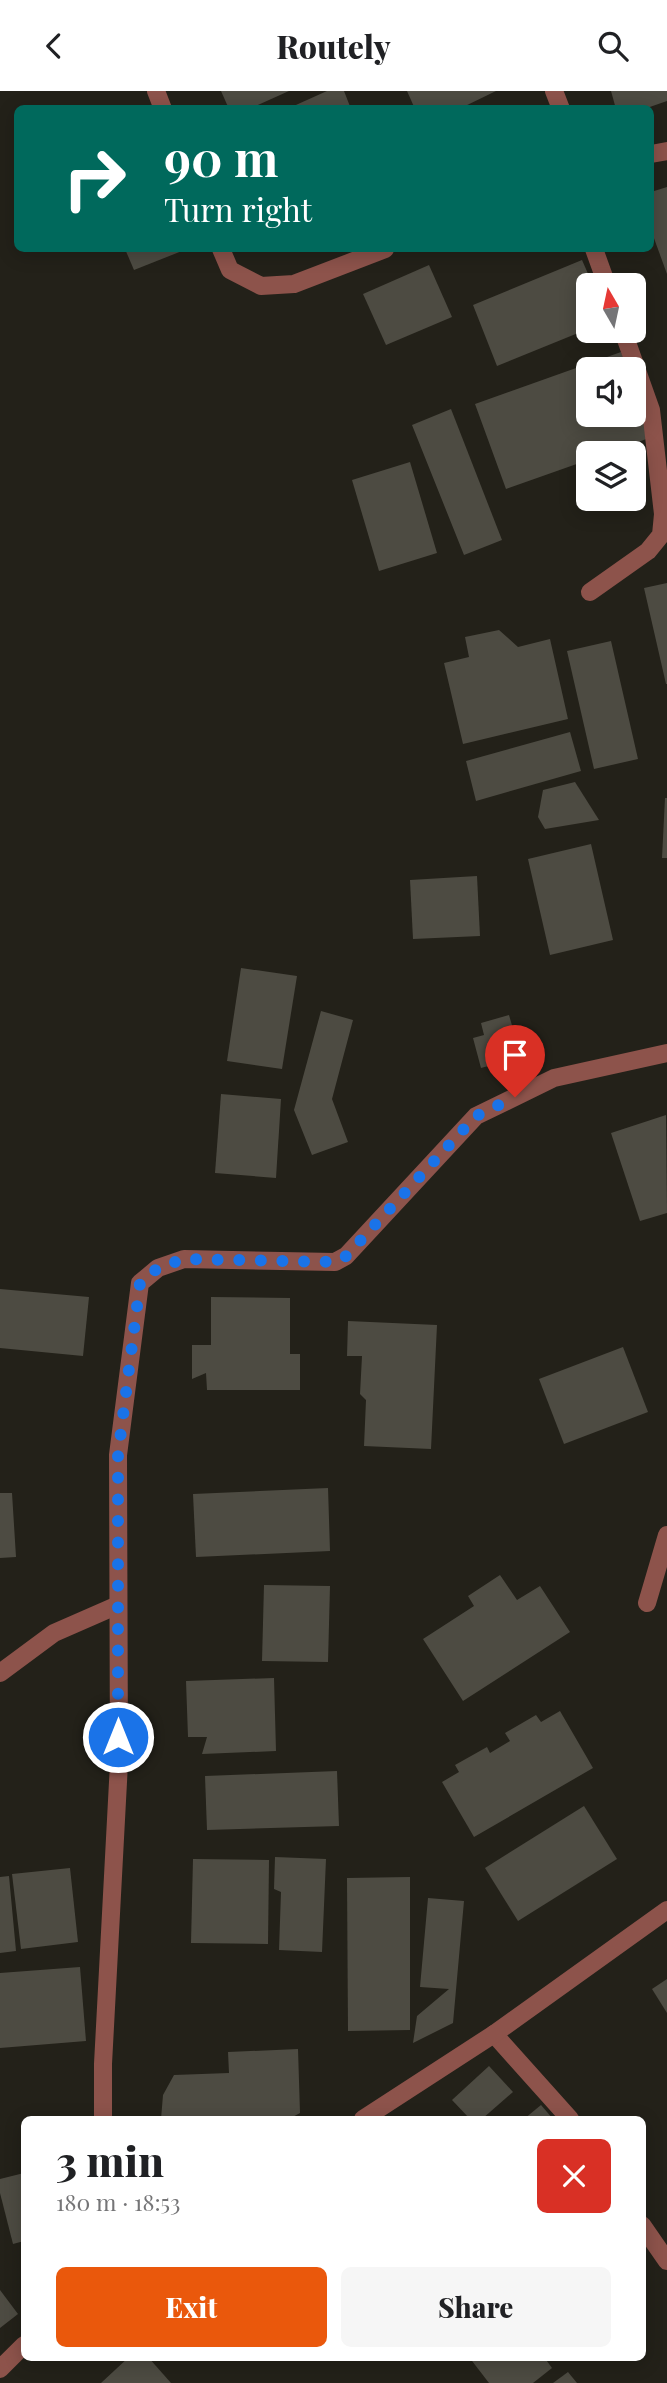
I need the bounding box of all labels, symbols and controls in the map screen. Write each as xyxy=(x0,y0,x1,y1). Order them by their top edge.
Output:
text: Routely xyxy=(276,24,391,67)
icon: back xyxy=(35,27,73,65)
icon: search xyxy=(594,27,632,65)
text: 90 m xyxy=(164,124,278,189)
icon: right xyxy=(49,133,140,224)
text: Turn right xyxy=(164,187,312,230)
north arrow xyxy=(576,273,646,343)
map controls xyxy=(576,273,646,511)
button: sound xyxy=(576,357,646,427)
button: layers xyxy=(576,441,646,511)
pin xyxy=(485,1025,545,1097)
icon: arrive xyxy=(496,1036,534,1074)
position arrow xyxy=(81,1700,155,1774)
text: 3 min xyxy=(56,2132,164,2188)
button: close xyxy=(537,2139,611,2213)
text: 180 m · 18:53 xyxy=(56,2186,180,2217)
button: Exit xyxy=(56,2267,327,2347)
button: Share xyxy=(341,2267,611,2347)

